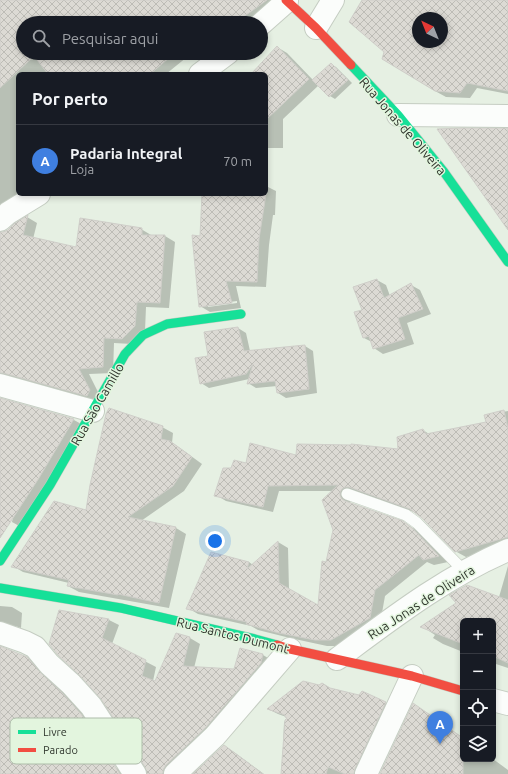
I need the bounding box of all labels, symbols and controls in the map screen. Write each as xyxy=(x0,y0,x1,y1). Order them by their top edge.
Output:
north arrow xyxy=(412,12,448,48)
search box xyxy=(16,16,268,60)
icon: search xyxy=(30,27,52,49)
text: Pesquisar aqui xyxy=(62,30,158,47)
street label: Rua Jonas de Oliveira xyxy=(357,74,449,178)
text: Por perto xyxy=(32,89,108,108)
text: Padaria Integral xyxy=(70,145,182,162)
text: A xyxy=(40,154,50,168)
text: 70 m xyxy=(223,154,252,168)
text: Loja xyxy=(70,162,94,176)
street label: Rua São Camillo xyxy=(68,360,126,448)
your location xyxy=(205,531,225,551)
street label: Rua Jonas de Oliveira xyxy=(365,562,477,642)
street label: Rua Santos Dumont xyxy=(175,614,291,656)
map controls xyxy=(460,618,496,762)
button: + xyxy=(460,618,496,654)
button: − xyxy=(460,654,496,690)
button: locate xyxy=(460,690,496,726)
pin: A xyxy=(427,711,453,744)
legend xyxy=(10,718,142,764)
text: Livre xyxy=(43,726,67,738)
button: layers xyxy=(460,726,496,762)
text: Parado xyxy=(43,744,78,756)

